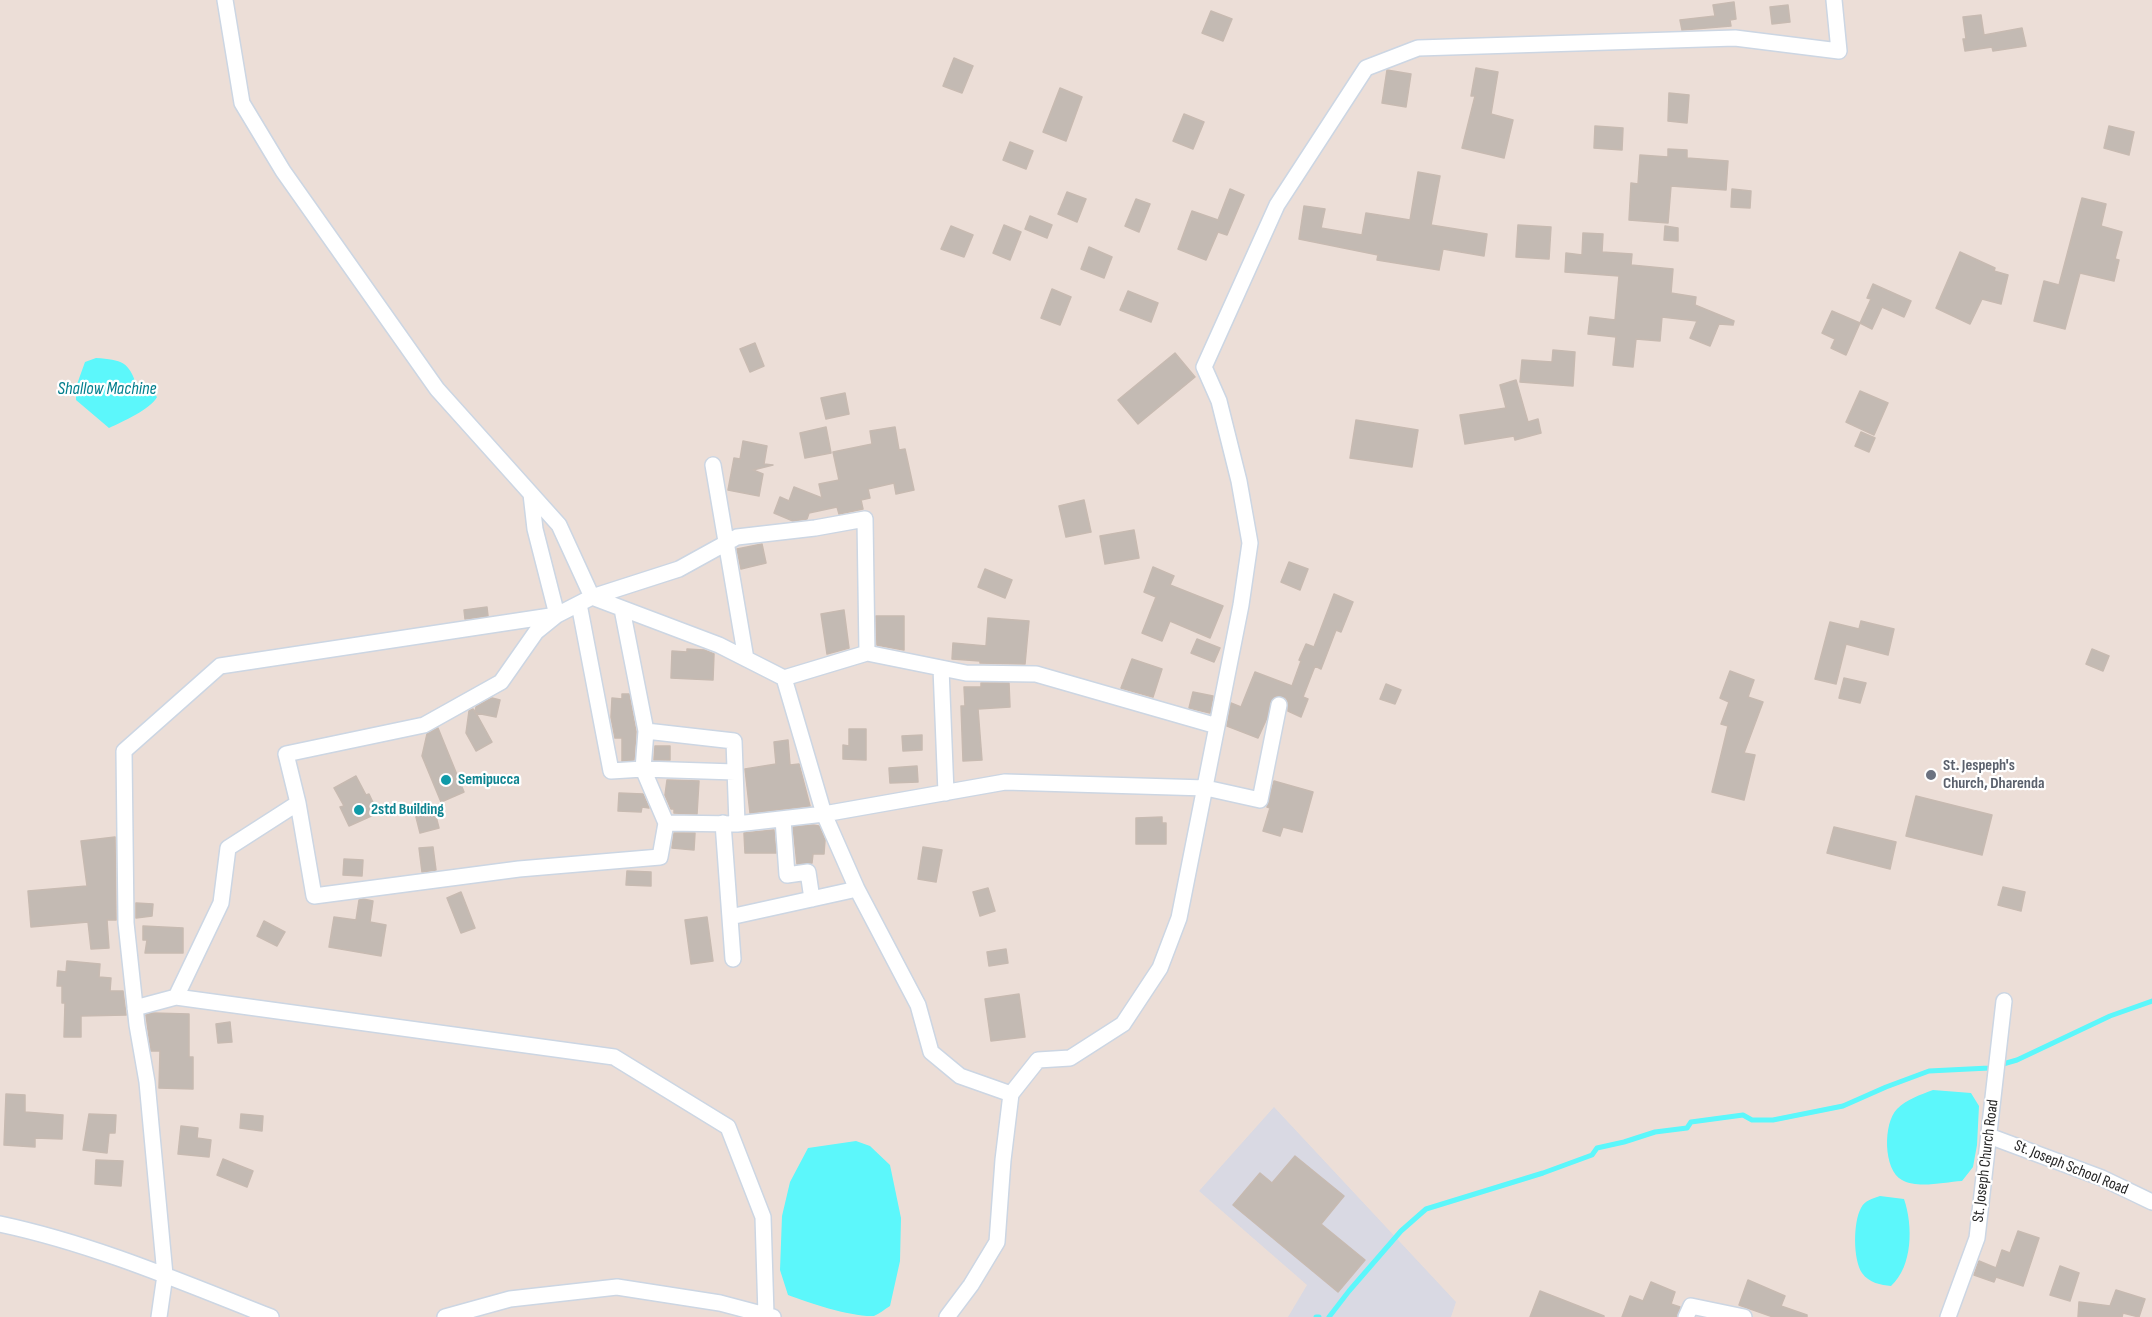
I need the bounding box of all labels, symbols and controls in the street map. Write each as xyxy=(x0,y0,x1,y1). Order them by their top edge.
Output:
water label: Shallow Machine xyxy=(57,378,157,400)
place label: St. Jespeph's Church, Dharenda xyxy=(1943,756,2044,794)
marker: St. Jespeph's Church, Dharenda xyxy=(1924,768,1938,782)
place label: Semipucca xyxy=(458,770,520,790)
marker: Semipucca xyxy=(439,773,453,787)
place label: 2std Building xyxy=(371,800,444,820)
marker: 2std Building xyxy=(352,803,366,817)
street label: St. Joseph Church Road xyxy=(1969,1098,2003,1224)
street label: St. Joseph School Road xyxy=(2011,1136,2131,1200)

